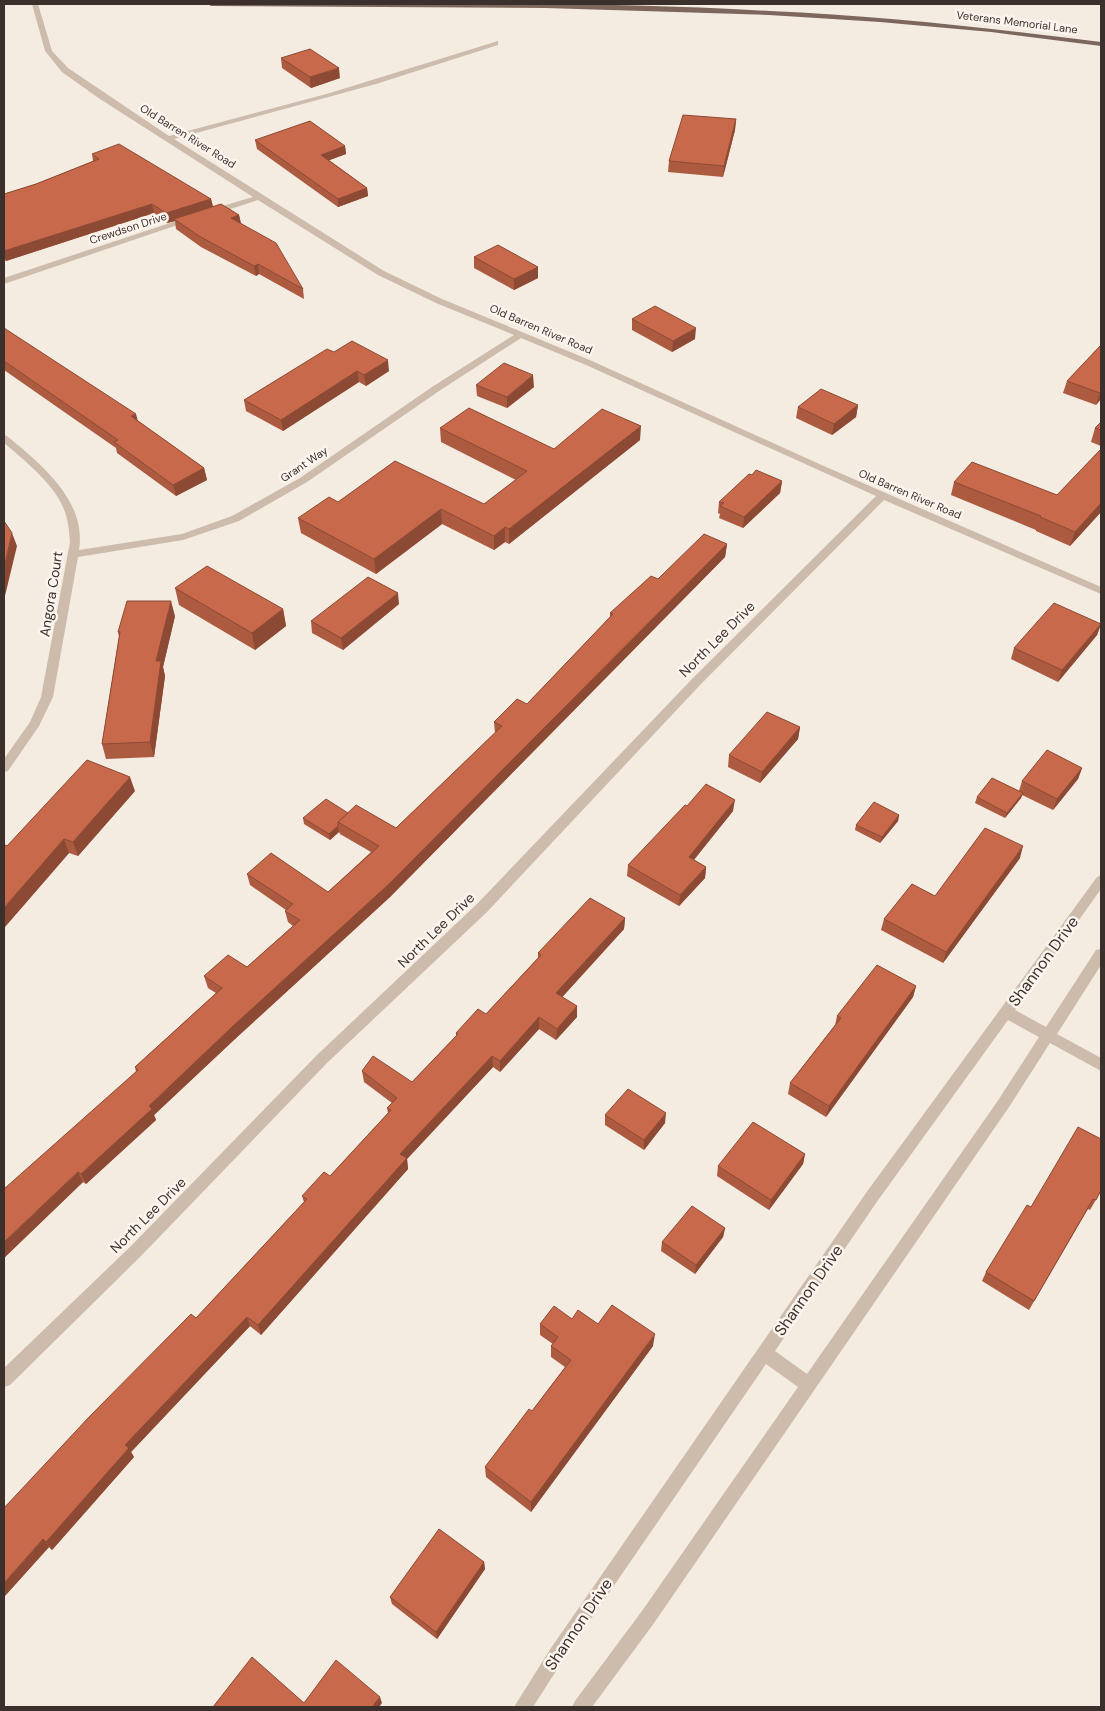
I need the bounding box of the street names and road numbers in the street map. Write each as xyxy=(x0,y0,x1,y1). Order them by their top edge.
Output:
street label: Veterans Memorial Lane xyxy=(956,8,1078,36)
street label: Old Barren River Road xyxy=(137,101,239,171)
street label: Crewdson Drive xyxy=(88,209,168,247)
street label: Old Barren River Road xyxy=(487,301,595,357)
street label: Grant Way xyxy=(278,443,330,485)
street label: Old Barren River Road xyxy=(856,466,964,522)
street label: Angora Court xyxy=(35,550,67,638)
street label: North Lee Drive xyxy=(675,597,759,681)
street label: North Lee Drive xyxy=(394,889,478,971)
street label: Shannon Drive xyxy=(1004,912,1083,1010)
street label: North Lee Drive xyxy=(106,1173,190,1257)
street label: Shannon Drive xyxy=(769,1241,848,1340)
street label: Shannon Drive xyxy=(540,1574,617,1674)

